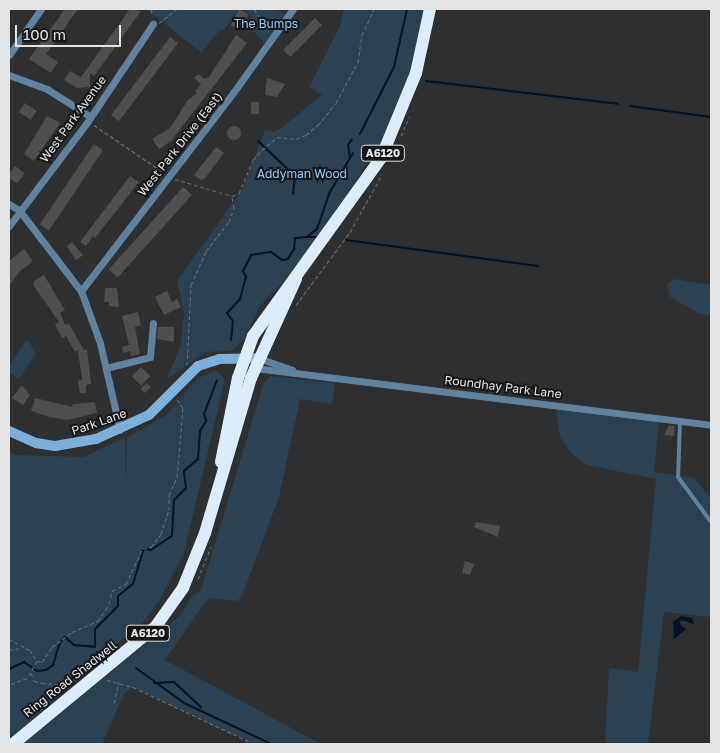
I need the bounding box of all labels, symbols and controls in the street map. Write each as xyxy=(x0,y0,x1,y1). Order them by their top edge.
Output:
scale bar xyxy=(18,15,124,47)
park label: The Bumps xyxy=(234,17,298,31)
text: 100 m xyxy=(23,25,66,43)
street label: West Park Avenue xyxy=(37,73,109,165)
street label: West Park Drive (East) xyxy=(135,89,225,199)
road number: A6120 xyxy=(360,144,406,162)
park label: Addyman Wood xyxy=(257,167,347,181)
street label: Roundhay Park Lane xyxy=(444,373,562,401)
street label: Park Lane xyxy=(70,406,128,438)
road number: A6120 xyxy=(126,624,170,641)
street label: Ring Road Shadwell xyxy=(20,638,120,720)

